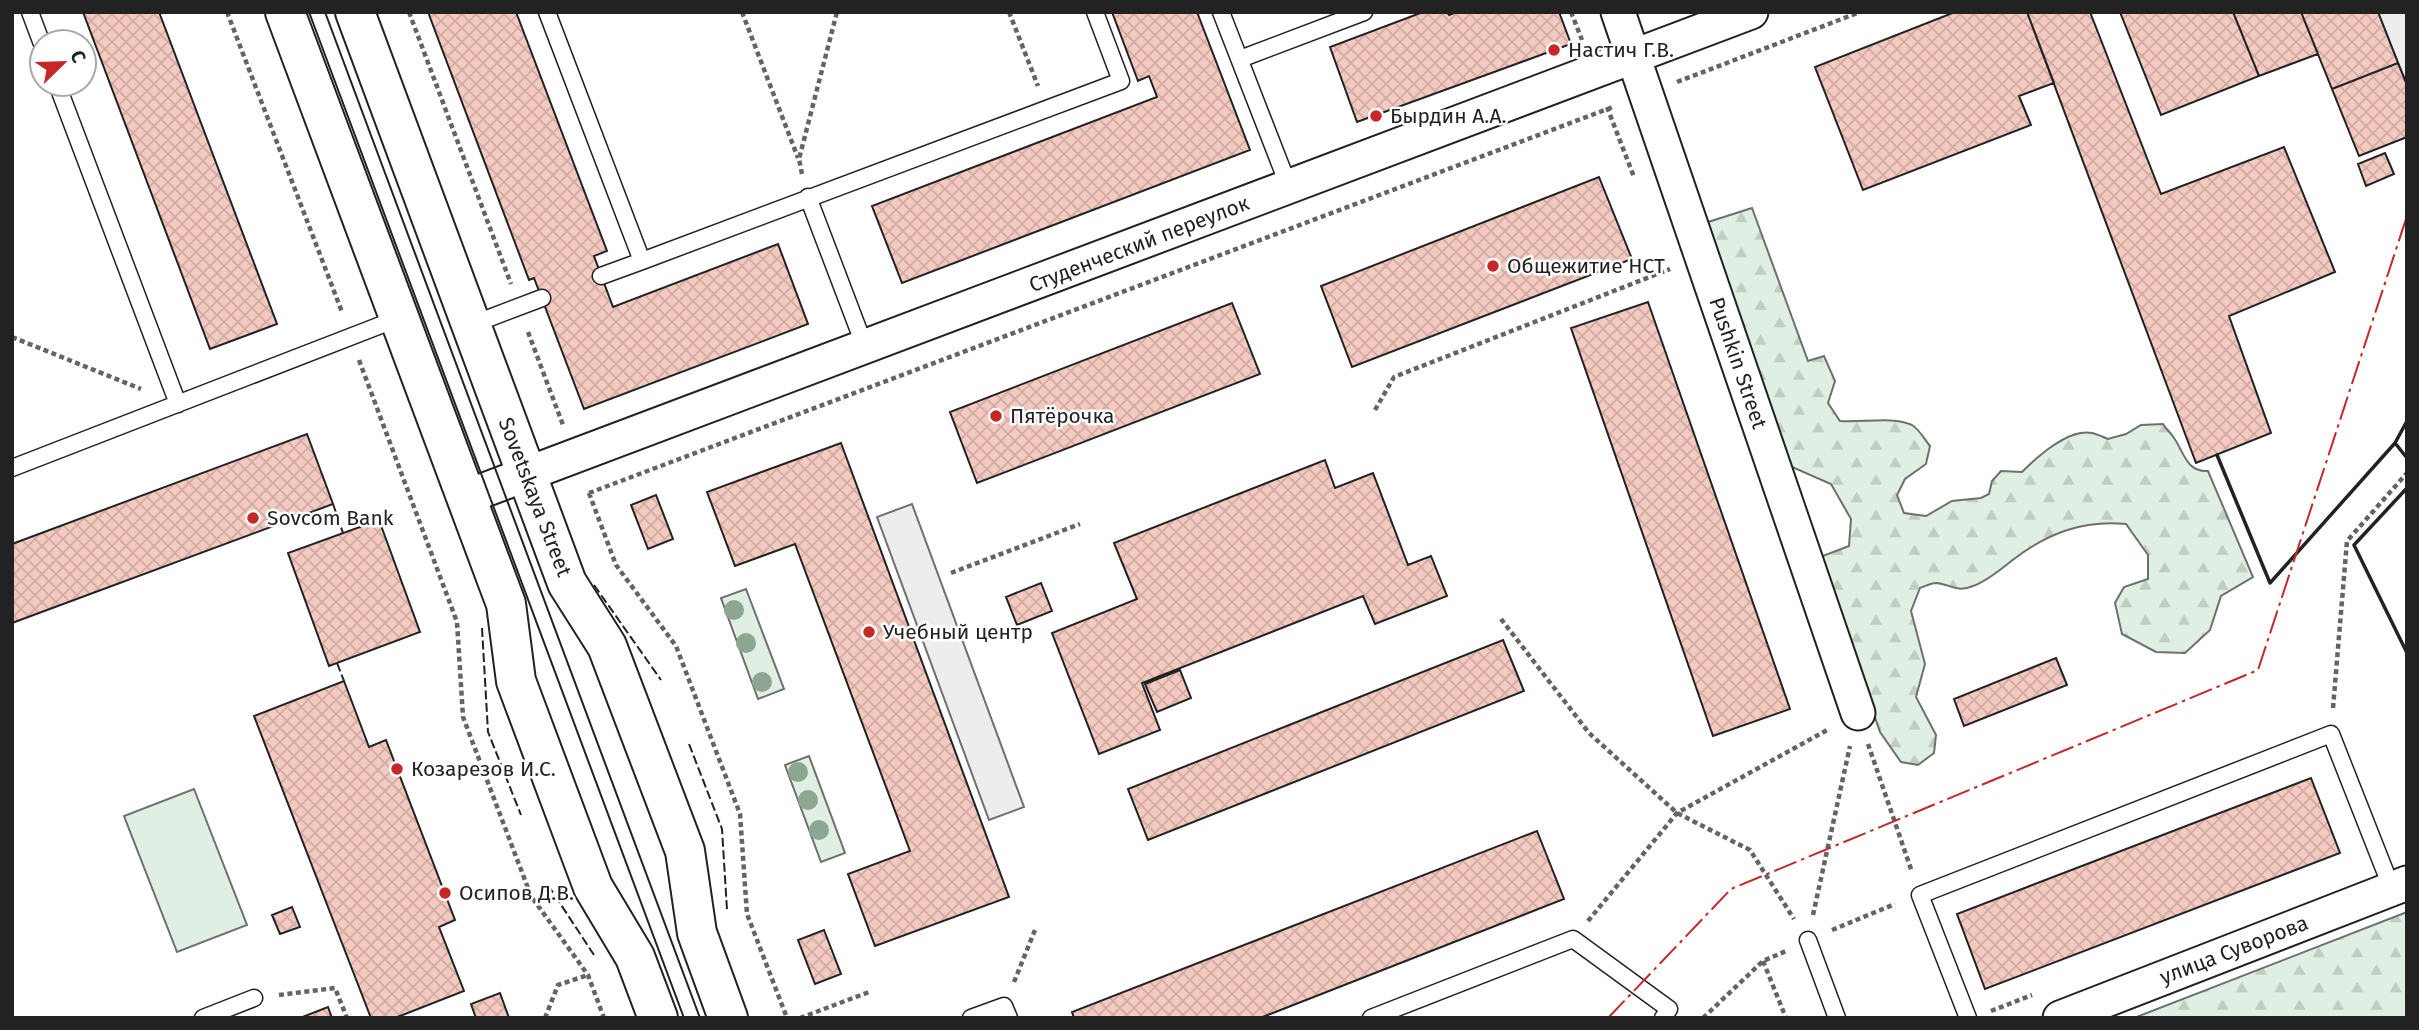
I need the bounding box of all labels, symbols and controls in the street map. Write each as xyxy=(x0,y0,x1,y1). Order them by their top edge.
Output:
north arrow xyxy=(28,28,98,98)
place label: Настич Г.В. xyxy=(1568,37,1674,63)
marker: Настич Г.В. xyxy=(1546,42,1562,58)
text: С xyxy=(65,47,91,66)
place label: Бырдин А.А. xyxy=(1390,103,1507,129)
marker: Бырдин А.А. xyxy=(1368,108,1384,124)
street label: Студенческий переулок xyxy=(1025,190,1253,298)
place label: Общежитие НСТ xyxy=(1507,253,1665,279)
marker: Общежитие НСТ xyxy=(1485,258,1501,274)
street label: Pushkin Street xyxy=(1703,294,1773,433)
place label: Пятёрочка xyxy=(1010,403,1114,429)
marker: Пятёрочка xyxy=(988,408,1004,424)
street label: Sovetskaya Street xyxy=(493,414,577,581)
place label: Sovcom Bank xyxy=(267,505,394,531)
marker: Sovcom Bank xyxy=(245,510,261,526)
place label: Учебный центр xyxy=(883,619,1033,645)
marker: Учебный центр xyxy=(861,624,877,640)
place label: Козарезов И.С. xyxy=(411,756,556,782)
marker: Козарезов И.С. xyxy=(389,761,405,777)
place label: Осипов Д.В. xyxy=(459,880,574,906)
marker: Осипов Д.В. xyxy=(437,885,453,901)
street label: улица Суворова xyxy=(2156,910,2312,990)

